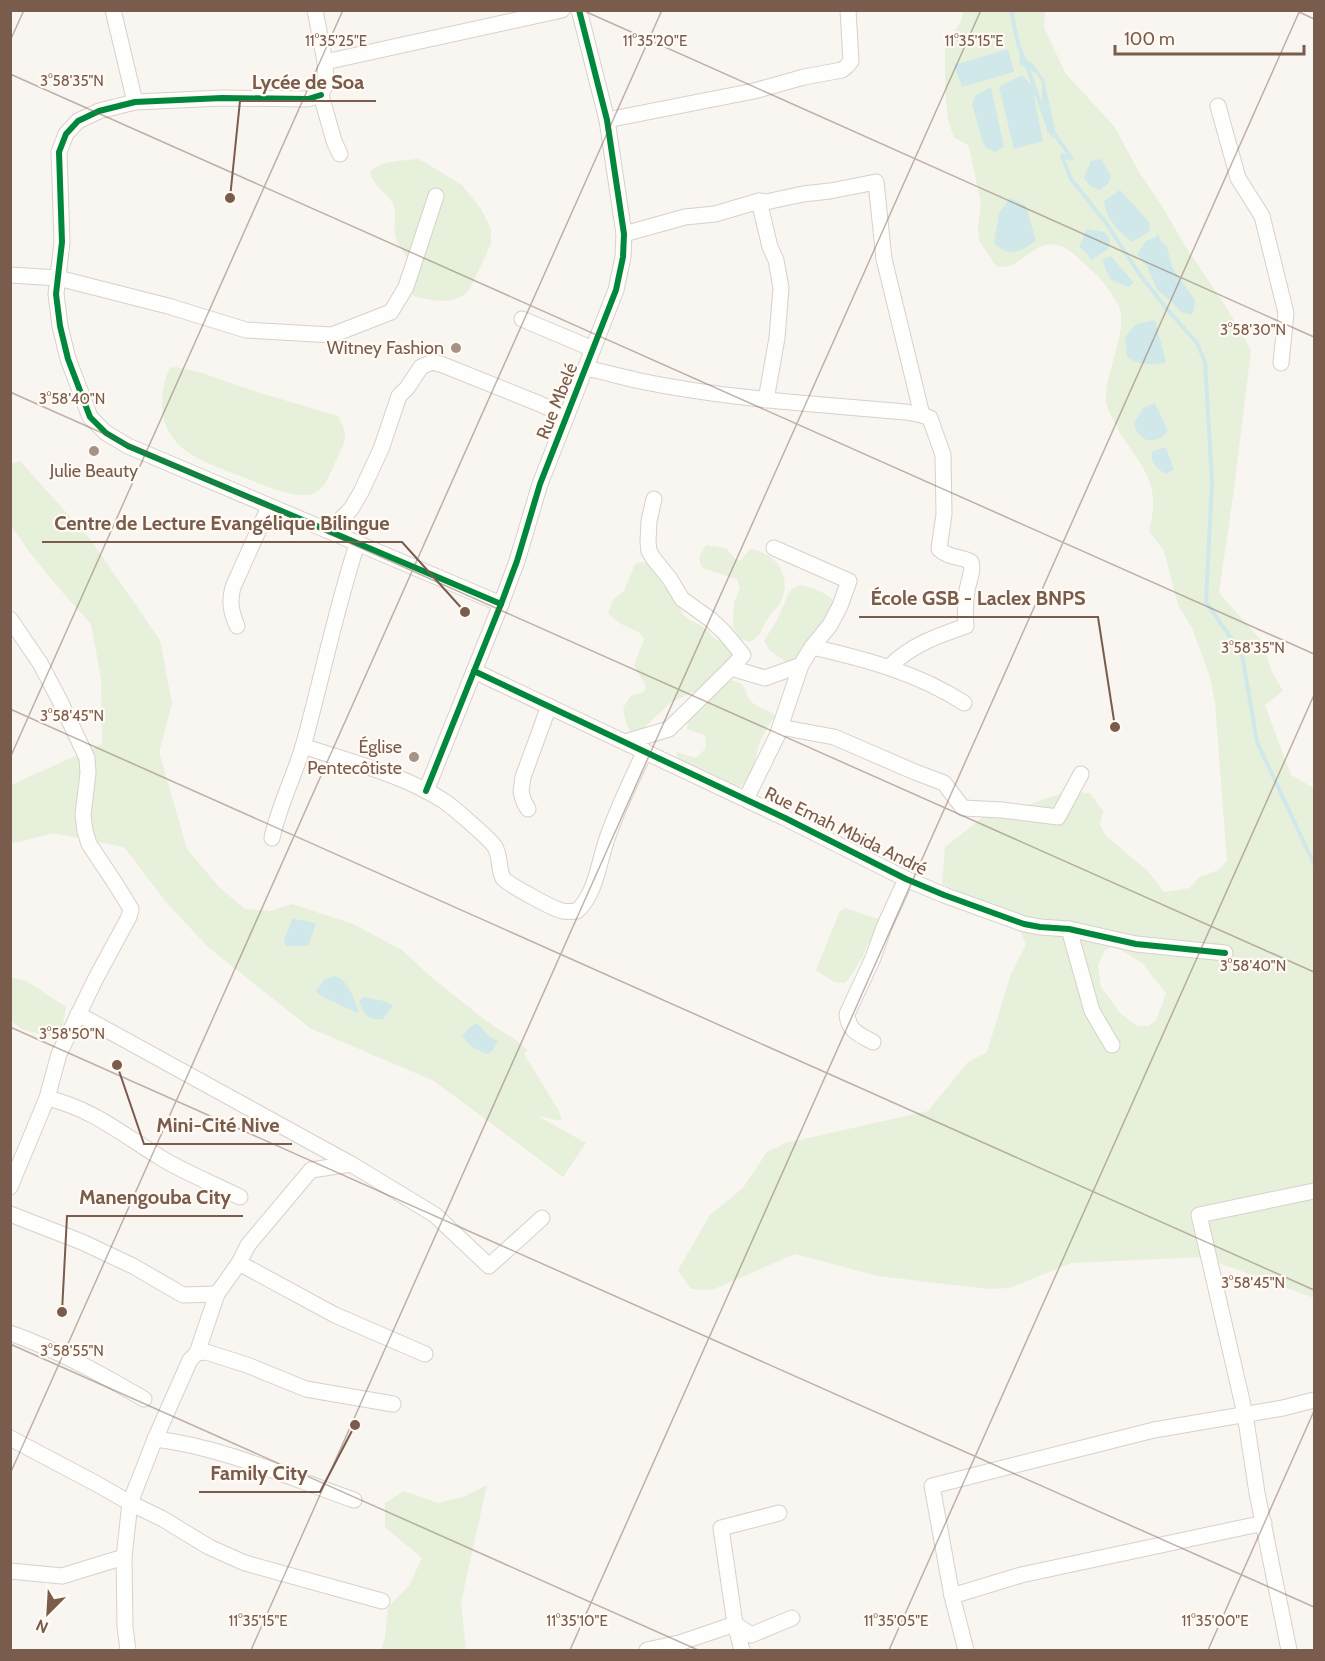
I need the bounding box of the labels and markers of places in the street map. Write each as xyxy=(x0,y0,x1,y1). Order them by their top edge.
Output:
callout: Lycée de Soa xyxy=(240,63,376,101)
place label: Witney Fashion xyxy=(327,337,444,359)
marker: Witney Fashion xyxy=(449,341,463,355)
marker: Julie Beauty xyxy=(87,444,101,458)
place label: Julie Beauty xyxy=(49,460,138,482)
callout: Centre de Lecture Evangélique Bilingue xyxy=(42,504,402,542)
callout: École GSB - Laclex BNPS xyxy=(859,579,1098,617)
place label: Église Pentecôtiste xyxy=(307,736,402,779)
marker: Église Pentecôtiste xyxy=(407,750,421,764)
callout: Mini-Cité Nive xyxy=(144,1106,292,1144)
callout: Manengouba City xyxy=(67,1178,243,1216)
callout: Family City xyxy=(199,1454,320,1492)

